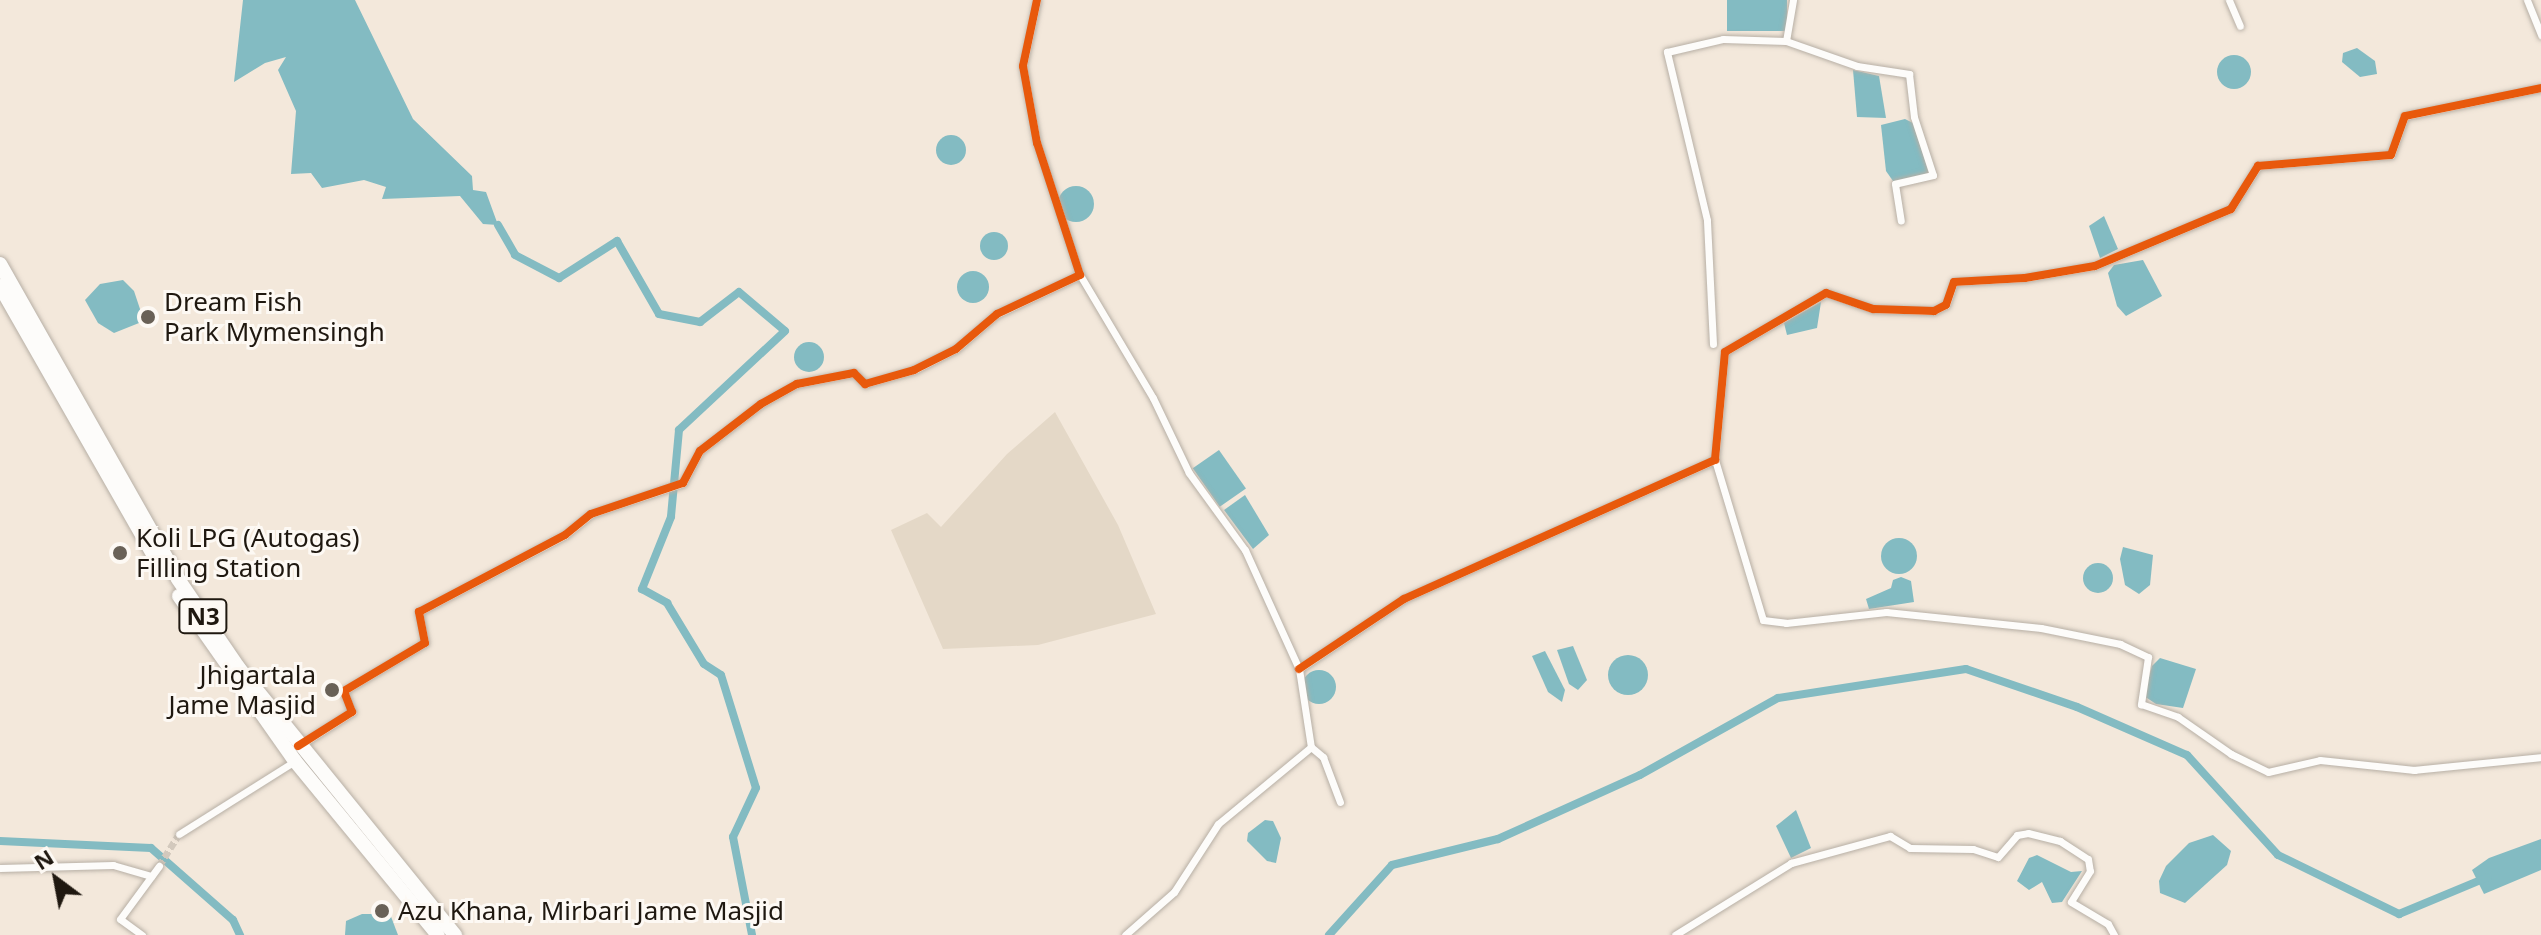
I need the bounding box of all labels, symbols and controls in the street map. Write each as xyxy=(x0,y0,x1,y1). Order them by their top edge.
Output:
place label: Dream Fish Park Mymensingh xyxy=(164,286,385,348)
marker: Dream Fish Park Mymensingh xyxy=(139,308,157,326)
place label: Koli LPG (Autogas) Filling Station xyxy=(136,522,359,584)
marker: Koli LPG (Autogas) Filling Station xyxy=(111,544,129,562)
road number: N3 xyxy=(177,596,229,636)
place label: Jhigartala Jame Masjid xyxy=(169,659,316,720)
marker: Jhigartala Jame Masjid xyxy=(323,681,341,699)
north arrow xyxy=(16,839,96,919)
text: N xyxy=(28,841,59,876)
place label: Azu Khana, Mirbari Jame Masjid xyxy=(398,895,784,927)
marker: Azu Khana, Mirbari Jame Masjid xyxy=(373,902,391,920)

